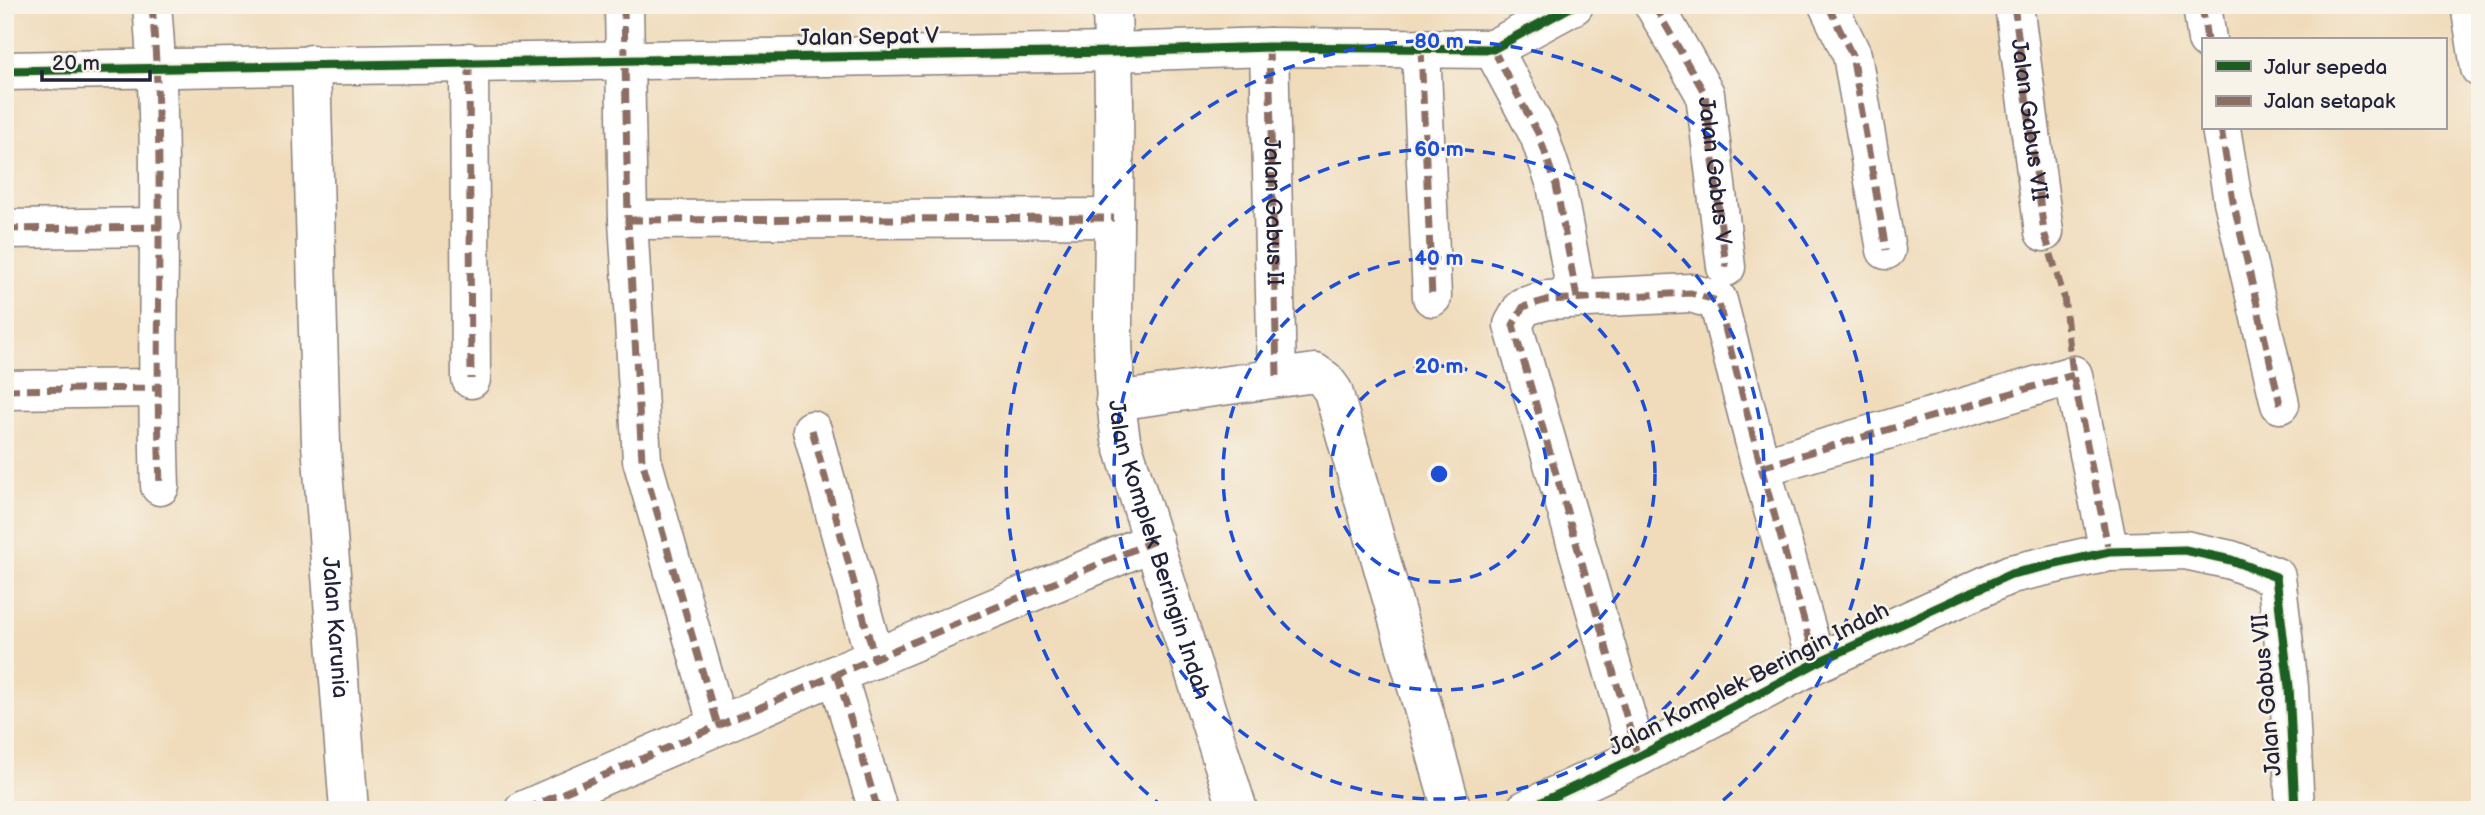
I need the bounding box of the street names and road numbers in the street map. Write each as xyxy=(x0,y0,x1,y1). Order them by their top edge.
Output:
street label: Jalan Sepat V xyxy=(797,22,939,52)
street label: Jalan Gabus VII xyxy=(2005,37,2054,203)
street label: Jalan Gabus V xyxy=(1691,95,1737,246)
street label: Jalan Gabus II xyxy=(1257,136,1289,286)
street label: Jalan Komplek Beringin Indah xyxy=(1102,399,1216,703)
street label: Jalan Karunia xyxy=(316,556,354,699)
street label: Jalan Komplek Beringin Indah xyxy=(1604,596,1894,762)
street label: Jalan Gabus VII xyxy=(2246,613,2288,777)

